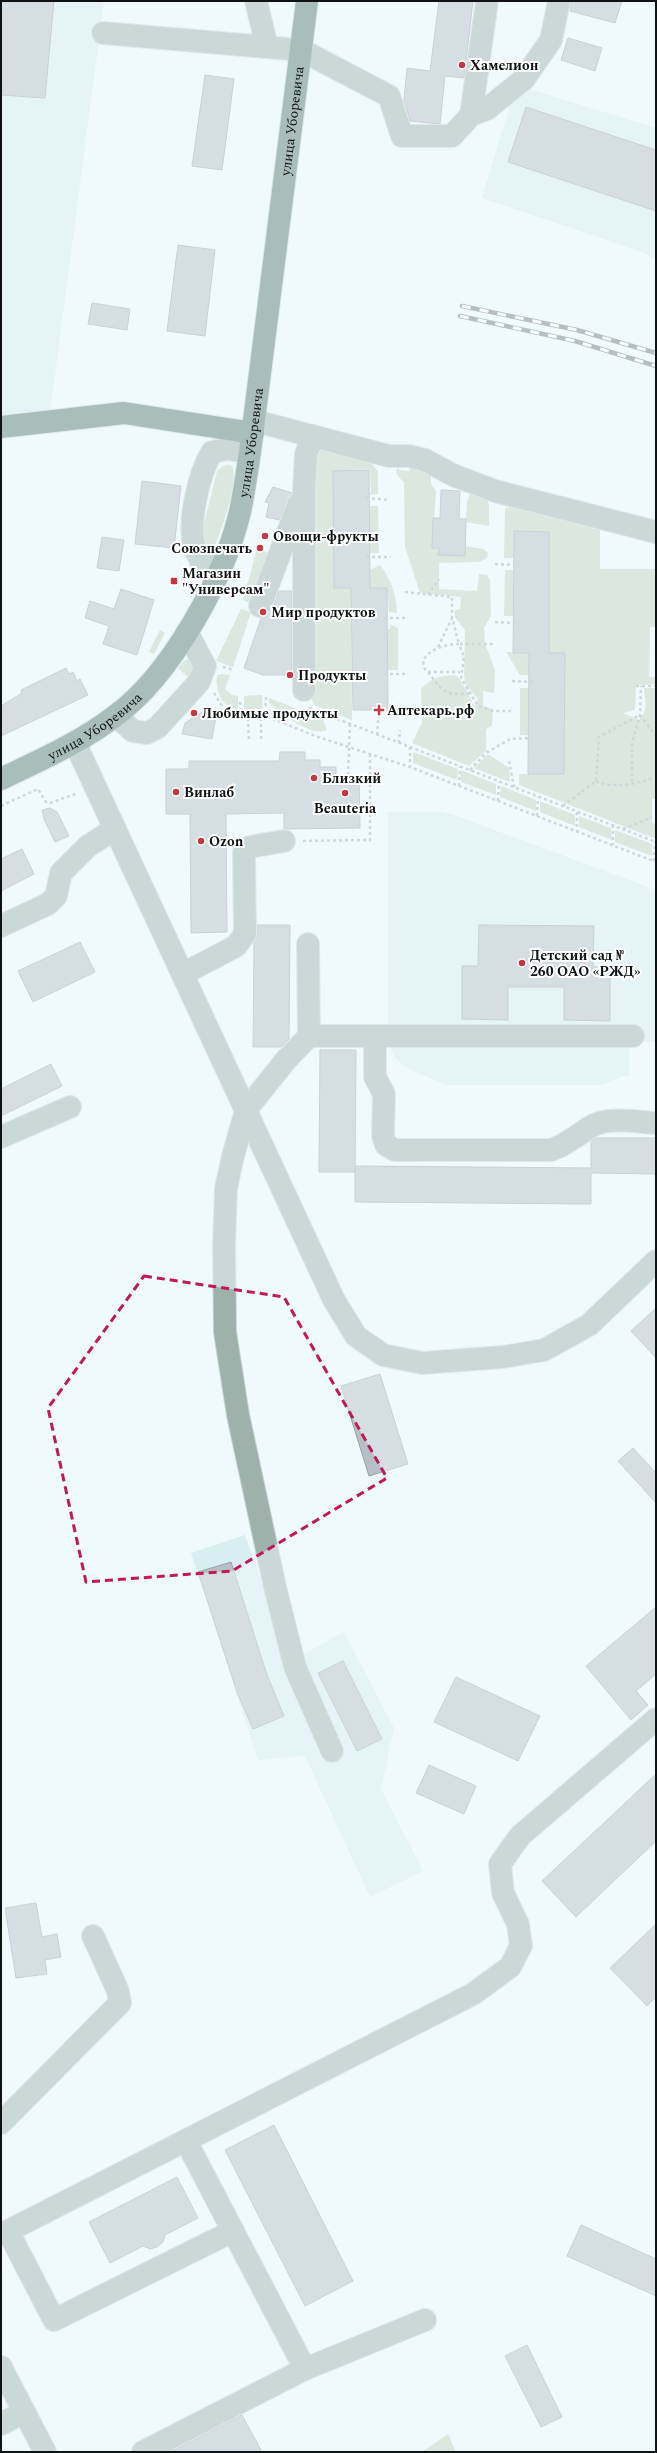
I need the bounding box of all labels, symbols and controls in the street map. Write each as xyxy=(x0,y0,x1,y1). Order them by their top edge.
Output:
place label: Хамелион xyxy=(470,55,539,76)
marker: Хамелион xyxy=(457,60,467,70)
street label: улица Уборевича xyxy=(274,65,309,178)
street label: улица Уборевича xyxy=(232,386,269,500)
place label: Овощи-фрукты xyxy=(273,526,379,547)
marker: Овощи-фрукты xyxy=(260,531,270,541)
place label: Союзпечать xyxy=(171,538,253,559)
marker: Союзпечать xyxy=(255,543,265,553)
place label: Магазин "Универсам" xyxy=(182,563,270,600)
marker: Магазин "Универсам" xyxy=(169,576,179,586)
place label: Мир продуктов xyxy=(271,602,376,623)
marker: Мир продуктов xyxy=(258,607,268,617)
place label: Продукты xyxy=(298,665,366,686)
marker: Продукты xyxy=(285,670,295,680)
street label: улица Уборевича xyxy=(43,687,147,766)
place label: Аптекарь.рф xyxy=(387,700,474,721)
place label: Любимые продукты xyxy=(202,703,338,724)
marker: Аптекарь.рф xyxy=(374,705,384,715)
marker: Любимые продукты xyxy=(189,708,199,718)
place label: Близкий xyxy=(322,768,381,789)
marker: Близкий xyxy=(309,773,319,783)
place label: Винлаб xyxy=(184,782,235,803)
marker: Винлаб xyxy=(171,787,181,797)
marker: Beauteria xyxy=(340,788,350,798)
place label: Beauteria xyxy=(314,798,377,819)
place label: Ozon xyxy=(209,831,244,852)
marker: Ozon xyxy=(196,836,206,846)
place label: Детский сад № 260 ОАО «РЖД» xyxy=(530,945,641,982)
marker: Детский сад № 260 ОАО «РЖД» xyxy=(517,958,527,968)

